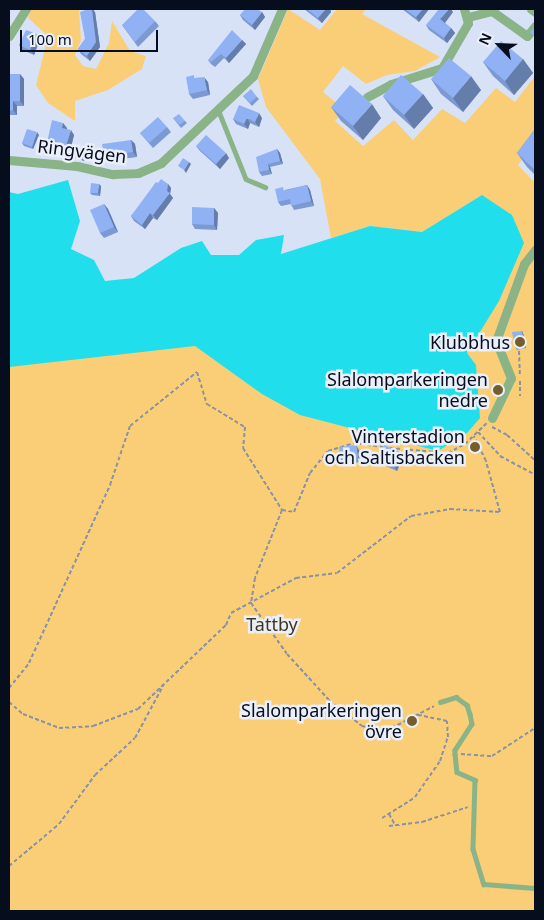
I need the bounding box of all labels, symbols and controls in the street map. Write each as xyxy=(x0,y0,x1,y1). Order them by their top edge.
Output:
scale bar xyxy=(22,20,160,52)
north arrow xyxy=(474,20,524,70)
text: 100 m xyxy=(28,29,72,49)
text: N xyxy=(474,30,496,48)
street label: Ringvägen xyxy=(36,135,128,167)
place label: Klubbhus xyxy=(430,331,510,353)
marker: Klubbhus xyxy=(514,336,526,348)
place label: Slalomparkeringen nedre xyxy=(327,369,488,412)
marker: Slalomparkeringen nedre xyxy=(492,384,504,396)
place label: Vinterstadion och Saltisbacken xyxy=(325,426,465,468)
marker: Vinterstadion och Saltisbacken xyxy=(469,441,481,453)
park label: Tattby xyxy=(246,613,298,635)
place label: Slalomparkeringen övre xyxy=(241,700,402,742)
marker: Slalomparkeringen övre xyxy=(406,715,418,727)

